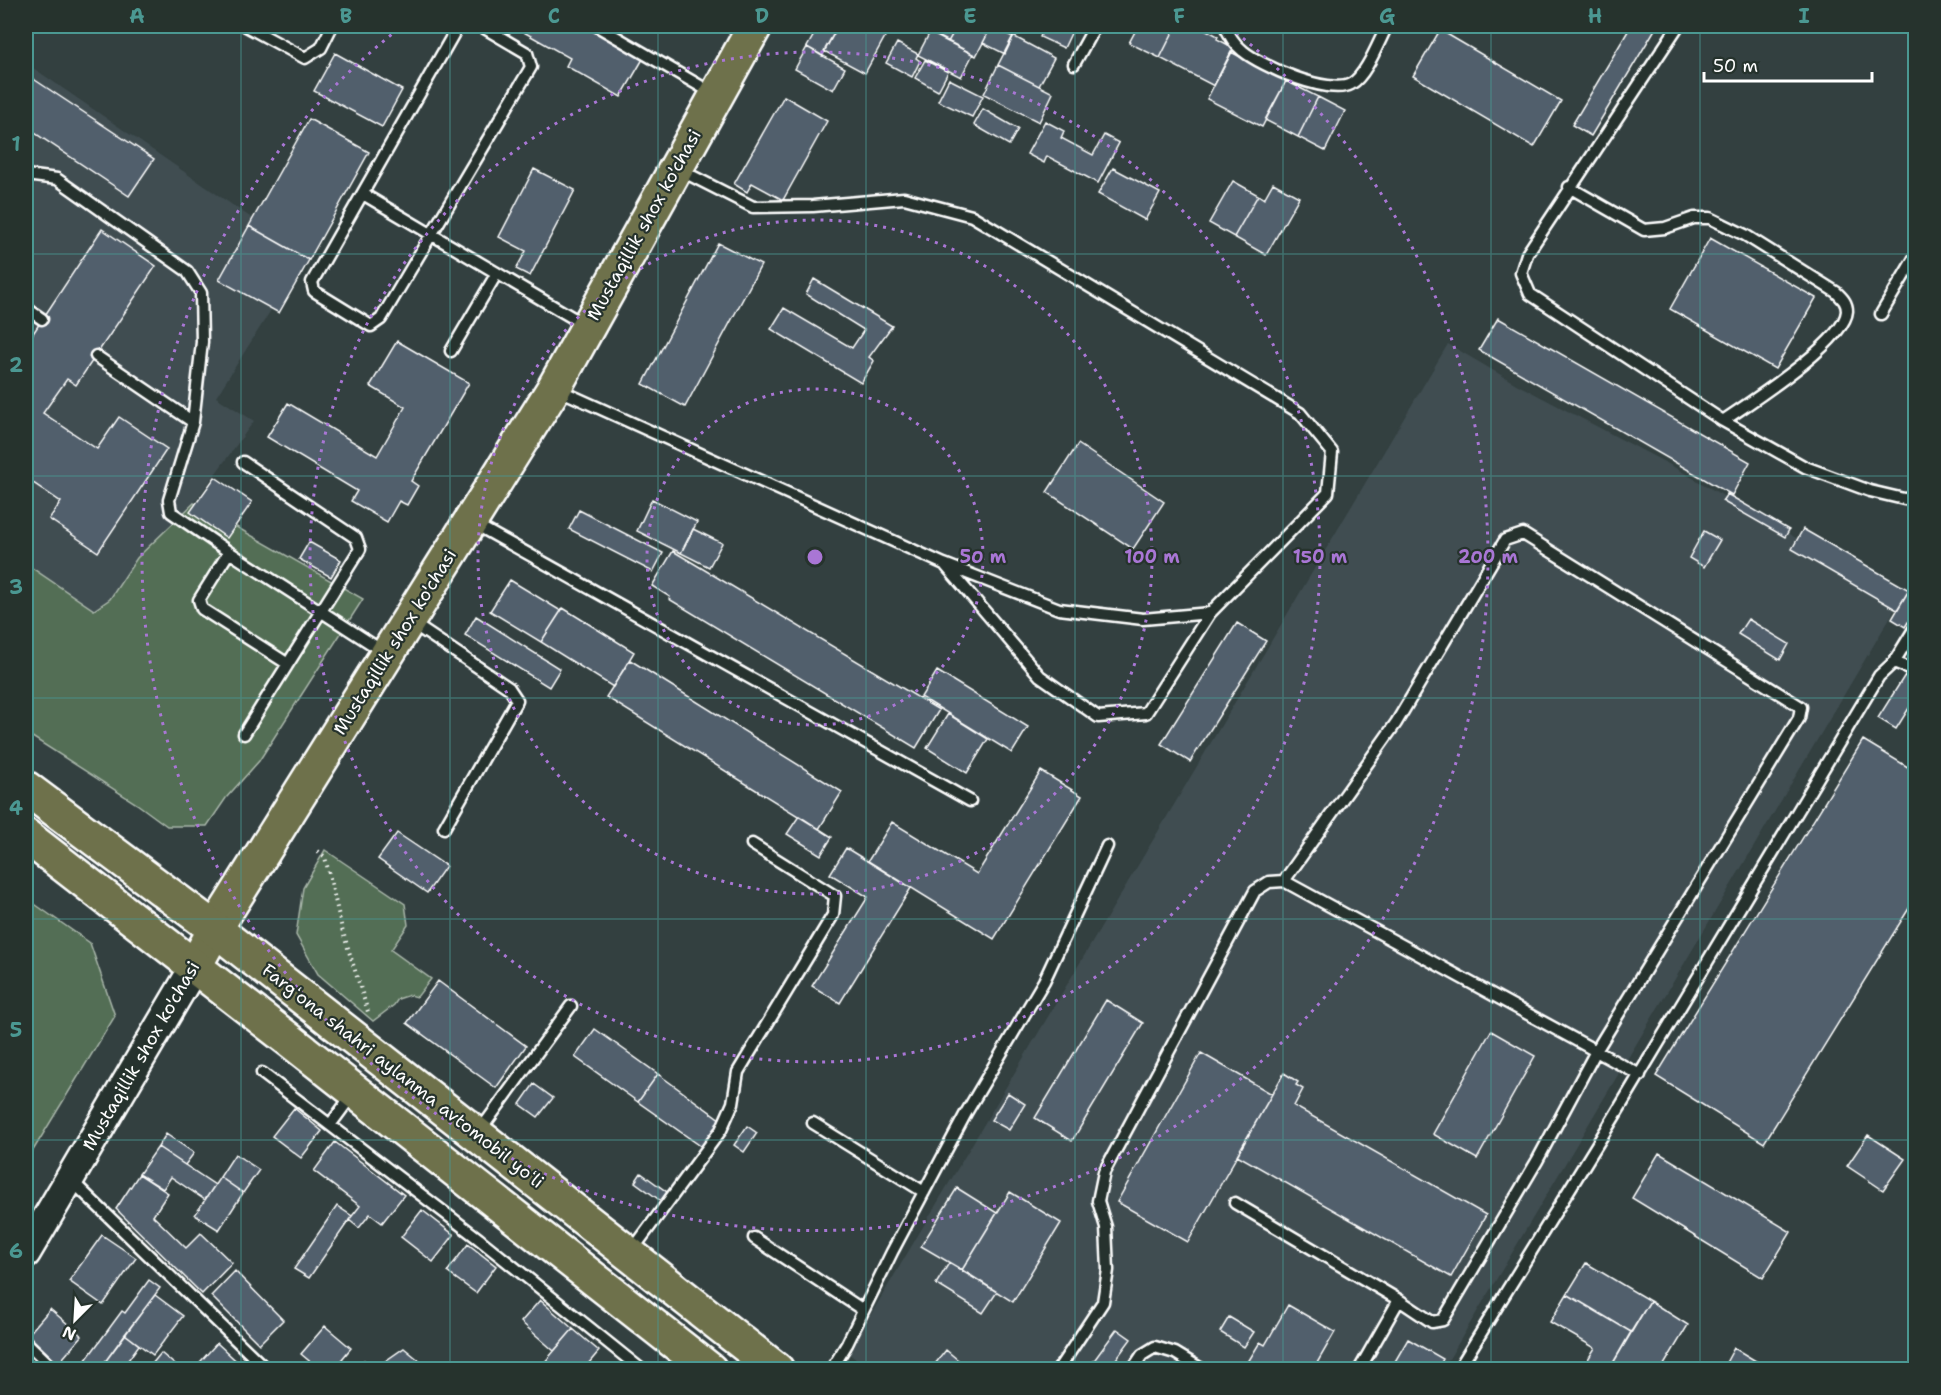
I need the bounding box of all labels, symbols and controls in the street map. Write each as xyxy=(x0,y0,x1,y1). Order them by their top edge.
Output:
text: A xyxy=(129,3,145,29)
text: B xyxy=(340,3,352,29)
text: C xyxy=(548,3,560,29)
text: D xyxy=(755,3,769,29)
text: E xyxy=(963,3,977,29)
text: F xyxy=(1173,3,1185,29)
text: G xyxy=(1379,3,1395,29)
text: H xyxy=(1588,3,1602,29)
text: I xyxy=(1798,3,1810,29)
scale bar xyxy=(1704,45,1872,83)
text: 50 m xyxy=(1713,54,1758,78)
street label: Mustaqillik shox ko'chasi xyxy=(581,125,707,325)
text: 1 xyxy=(11,131,21,157)
text: 2 xyxy=(9,352,23,378)
street label: Mustaqillik shox ko'chasi xyxy=(328,544,462,740)
text: 50 m xyxy=(960,545,1007,569)
text: 100 m xyxy=(1124,545,1180,569)
text: 150 m xyxy=(1293,545,1348,569)
text: 200 m xyxy=(1458,545,1519,569)
centre of rings xyxy=(805,547,825,567)
text: 3 xyxy=(9,574,23,600)
text: 4 xyxy=(9,795,23,821)
street label: Mustaqillik shox ko'chasi xyxy=(77,957,205,1155)
street label: Fargʻona shahri aylanma avtomobil yoʻli xyxy=(257,958,549,1194)
text: 5 xyxy=(10,1017,22,1043)
text: 6 xyxy=(9,1238,23,1264)
north arrow xyxy=(45,1290,105,1350)
text: N xyxy=(59,1321,79,1345)

